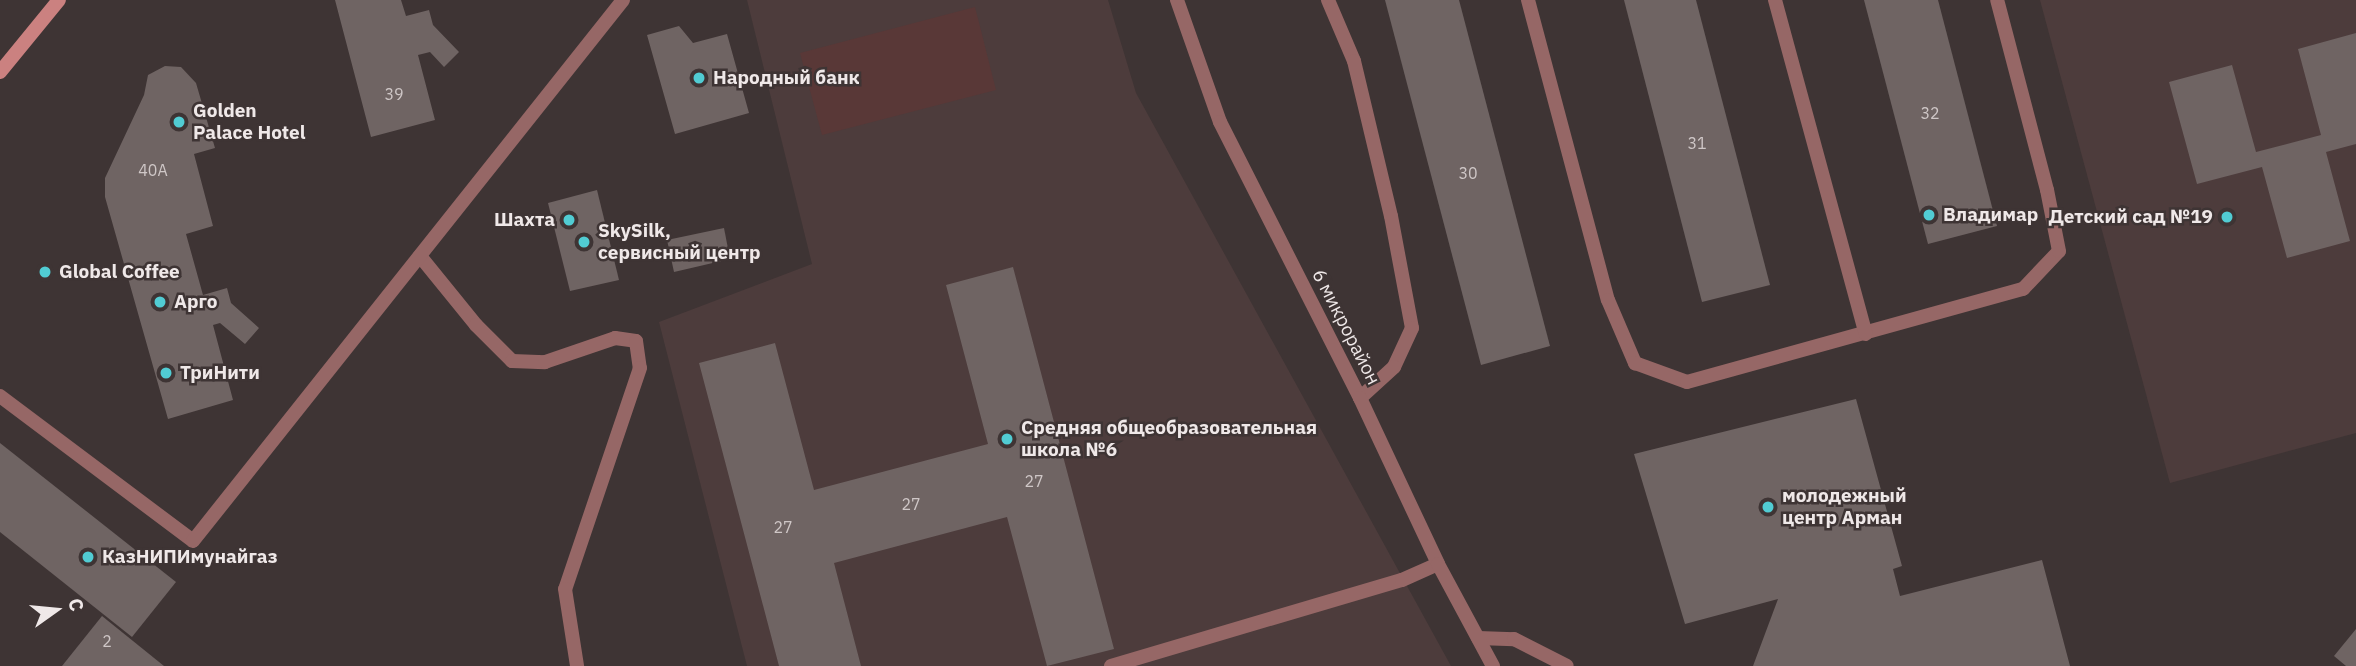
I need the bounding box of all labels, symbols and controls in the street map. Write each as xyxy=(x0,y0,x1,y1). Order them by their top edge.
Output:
place label: Народный банк xyxy=(713,67,860,89)
marker: Народный банк xyxy=(691,70,707,86)
house number: 39 xyxy=(384,84,404,104)
place label: Golden Palace Hotel xyxy=(193,100,305,144)
house number: 32 xyxy=(1920,103,1940,123)
marker: Golden Palace Hotel xyxy=(171,114,187,130)
house number: 31 xyxy=(1687,133,1707,153)
house number: 40А xyxy=(138,160,168,180)
house number: 30 xyxy=(1458,163,1478,183)
place label: Владимар xyxy=(1943,204,2038,226)
place label: Детский сад №19 xyxy=(2048,206,2213,228)
marker: Владимар xyxy=(1921,207,1937,223)
place label: Шахта xyxy=(494,209,555,231)
marker: Детский сад №19 xyxy=(2219,209,2235,225)
marker: Шахта xyxy=(561,212,577,228)
place label: SkySilk, сервисный центр xyxy=(598,220,761,264)
marker: SkySilk, сервисный центр xyxy=(576,234,592,250)
place label: Global Coffee xyxy=(59,261,180,283)
marker: Global Coffee xyxy=(37,264,53,280)
street label: 6 микрорайон xyxy=(1307,265,1385,389)
place label: Арго xyxy=(174,291,218,313)
marker: Арго xyxy=(152,294,168,310)
place label: ТриНити xyxy=(180,362,260,384)
marker: ТриНити xyxy=(158,365,174,381)
place label: Средняя общеобразовательная школа №6 xyxy=(1021,417,1317,461)
marker: Средняя общеобразовательная школа №6 xyxy=(999,431,1015,447)
house number: 27 xyxy=(1024,471,1044,491)
place label: молодежный центр Арман xyxy=(1782,485,1907,529)
house number: 27 xyxy=(901,494,921,514)
marker: молодежный центр Арман xyxy=(1760,499,1776,515)
house number: 27 xyxy=(773,517,793,537)
place label: КазНИПИмунайгаз xyxy=(102,546,278,568)
marker: КазНИПИмунайгаз xyxy=(80,549,96,565)
north arrow xyxy=(21,575,91,645)
text: С xyxy=(63,595,89,614)
house number: 2 xyxy=(102,631,112,651)

